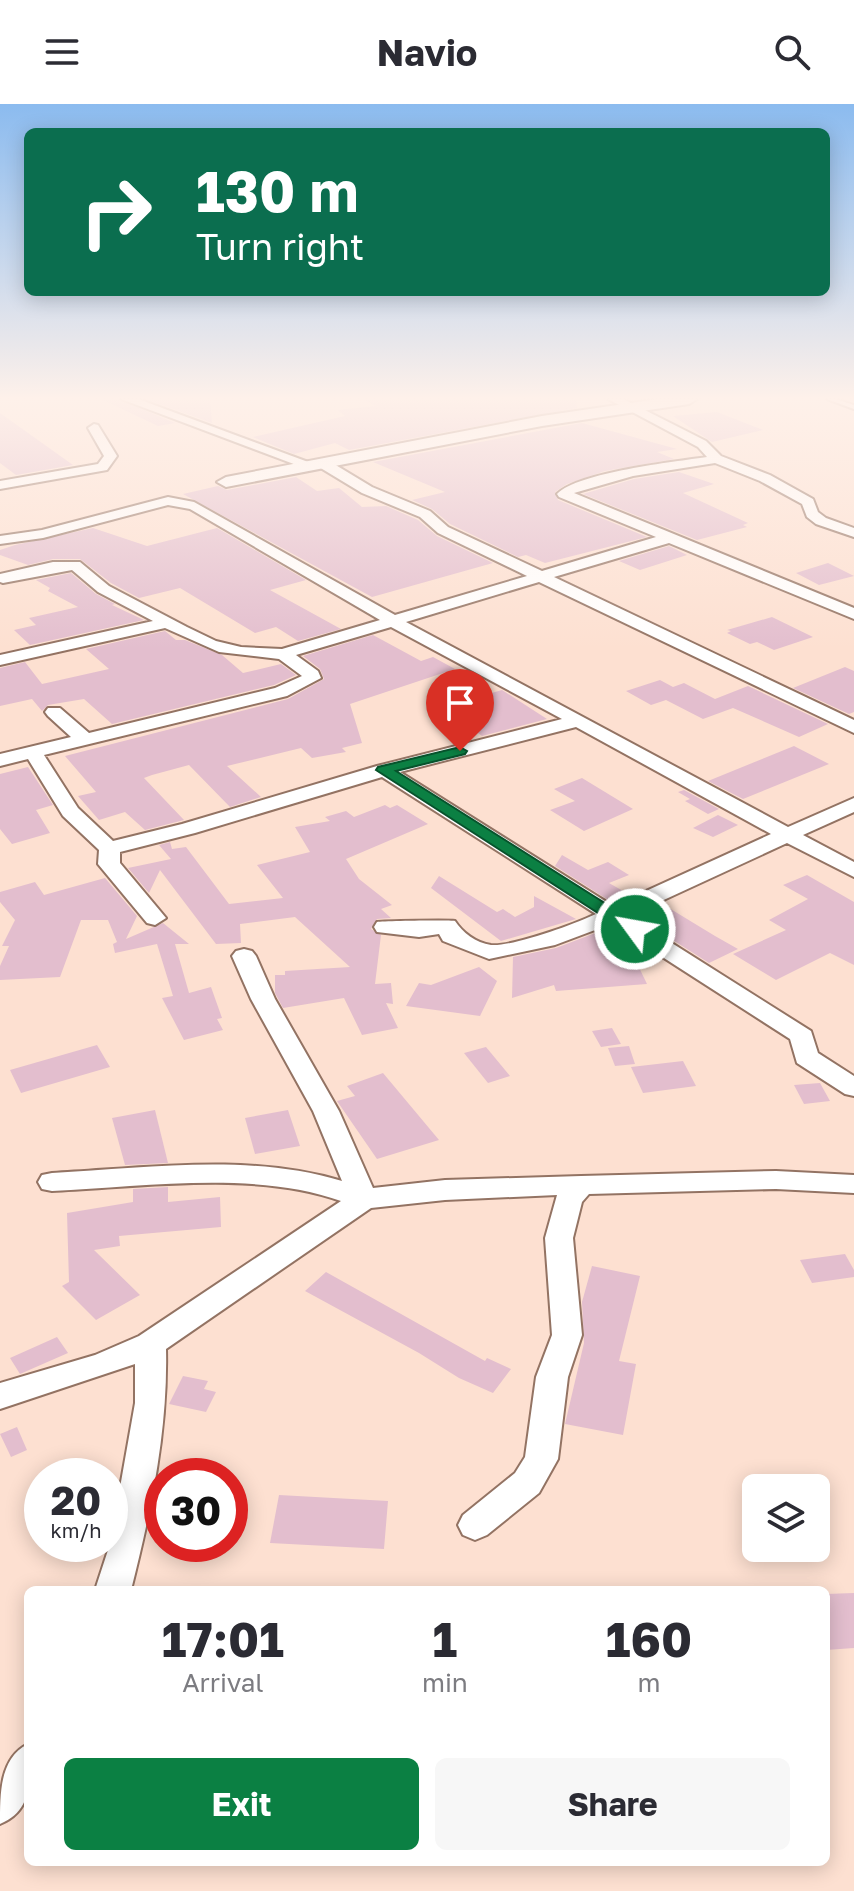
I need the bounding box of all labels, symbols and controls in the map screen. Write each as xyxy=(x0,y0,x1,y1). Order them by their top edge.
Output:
icon: menu xyxy=(40,30,84,74)
icon: search xyxy=(770,30,814,74)
text: Navio xyxy=(377,31,477,74)
text: 130 m xyxy=(196,157,358,224)
icon: right xyxy=(64,160,168,264)
text: Turn right xyxy=(196,225,364,268)
pin xyxy=(426,669,494,751)
icon: arrive xyxy=(438,681,482,725)
position arrow xyxy=(593,887,677,971)
speed limit sign: 30 xyxy=(144,1458,248,1562)
map controls xyxy=(742,1474,830,1562)
button: layers xyxy=(742,1474,830,1562)
text: 20 xyxy=(51,1476,101,1524)
text: km/h xyxy=(51,1518,101,1542)
text: 17:01 xyxy=(162,1610,284,1668)
text: 1 xyxy=(433,1610,457,1668)
text: 160 xyxy=(606,1610,692,1668)
text: Arrival xyxy=(182,1667,264,1698)
text: min xyxy=(422,1667,468,1698)
text: m xyxy=(637,1667,660,1698)
button: Exit xyxy=(64,1758,419,1850)
button: Share xyxy=(435,1758,790,1850)

